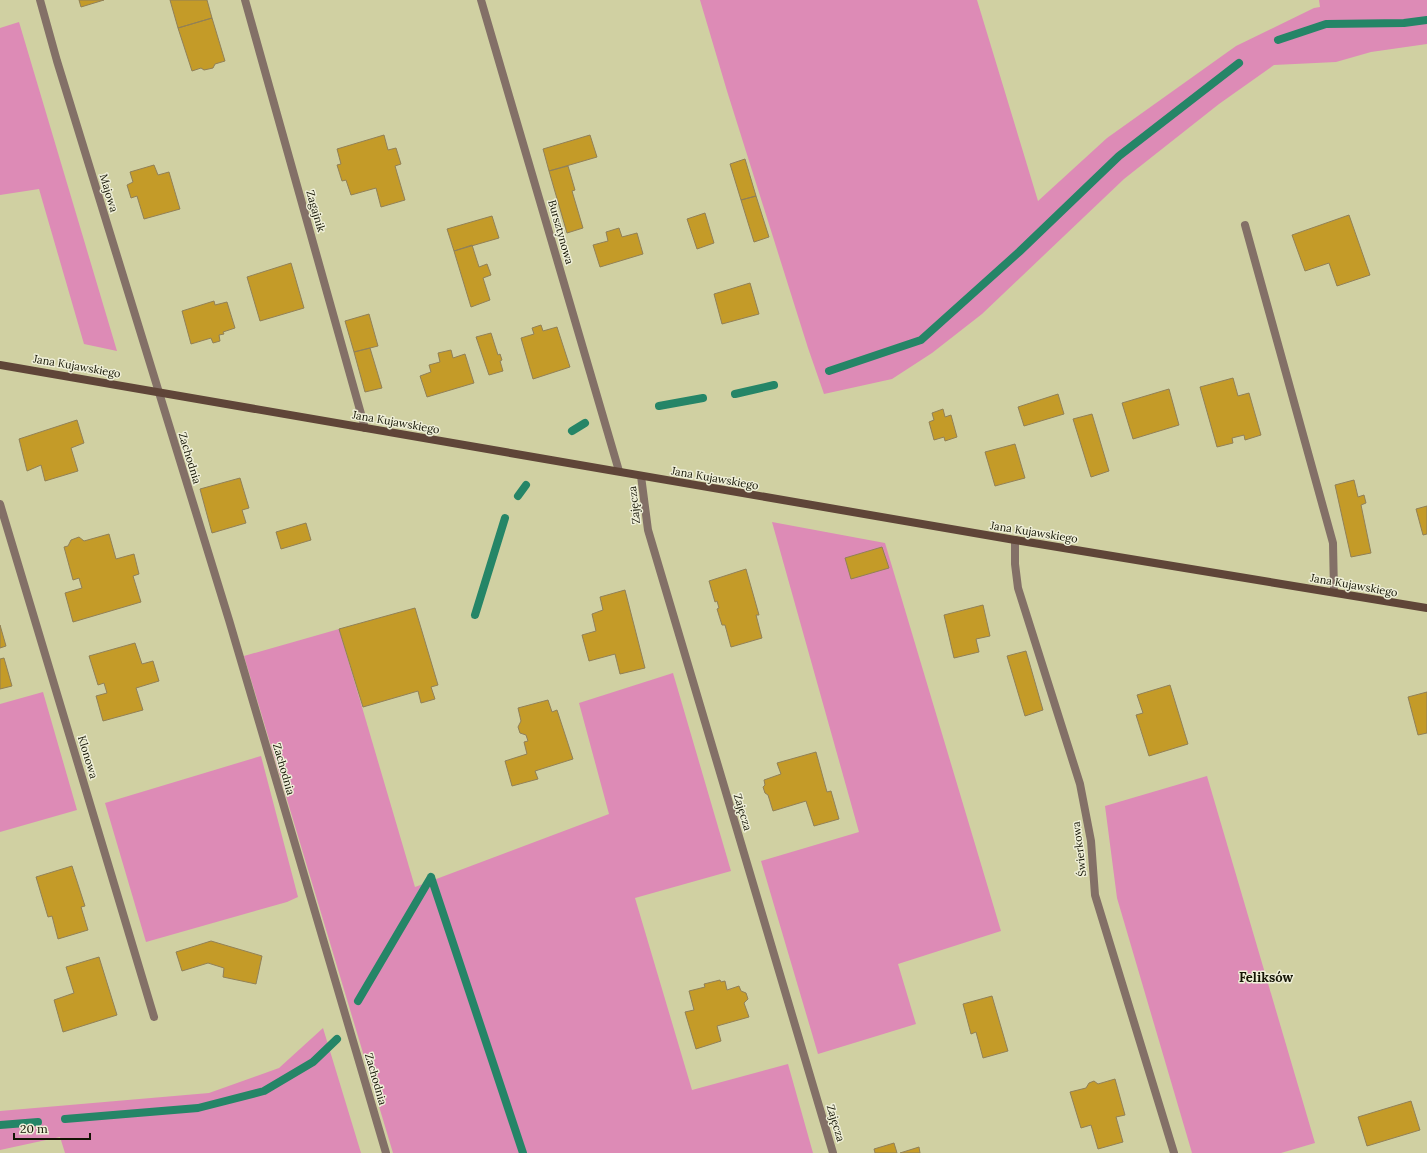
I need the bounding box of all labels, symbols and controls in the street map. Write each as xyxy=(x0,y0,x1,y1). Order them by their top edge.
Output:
street label: Majowa xyxy=(97,172,122,214)
street label: Zagajnik xyxy=(303,189,329,234)
street label: Bursztynowa xyxy=(545,198,577,266)
street label: Jana Kujawskiego xyxy=(31,351,122,381)
street label: Jana Kujawskiego xyxy=(350,407,441,437)
street label: Zachodnia xyxy=(176,430,205,486)
street label: Jana Kujawskiego xyxy=(669,463,760,493)
street label: Zajęcza xyxy=(625,485,643,525)
street label: Jana Kujawskiego xyxy=(988,518,1079,546)
street label: Jana Kujawskiego xyxy=(1308,570,1399,600)
street label: Klonowa xyxy=(75,734,101,781)
street label: Zachodnia xyxy=(270,741,298,797)
street label: Zajęcza xyxy=(731,792,755,833)
street label: Świerkowa xyxy=(1069,820,1089,877)
district label: Feliksów xyxy=(1239,969,1293,986)
street label: Zachodnia xyxy=(362,1051,390,1107)
street label: Zajęcza xyxy=(824,1103,848,1144)
scale bar xyxy=(14,1115,90,1141)
text: 20 m xyxy=(20,1121,48,1136)

